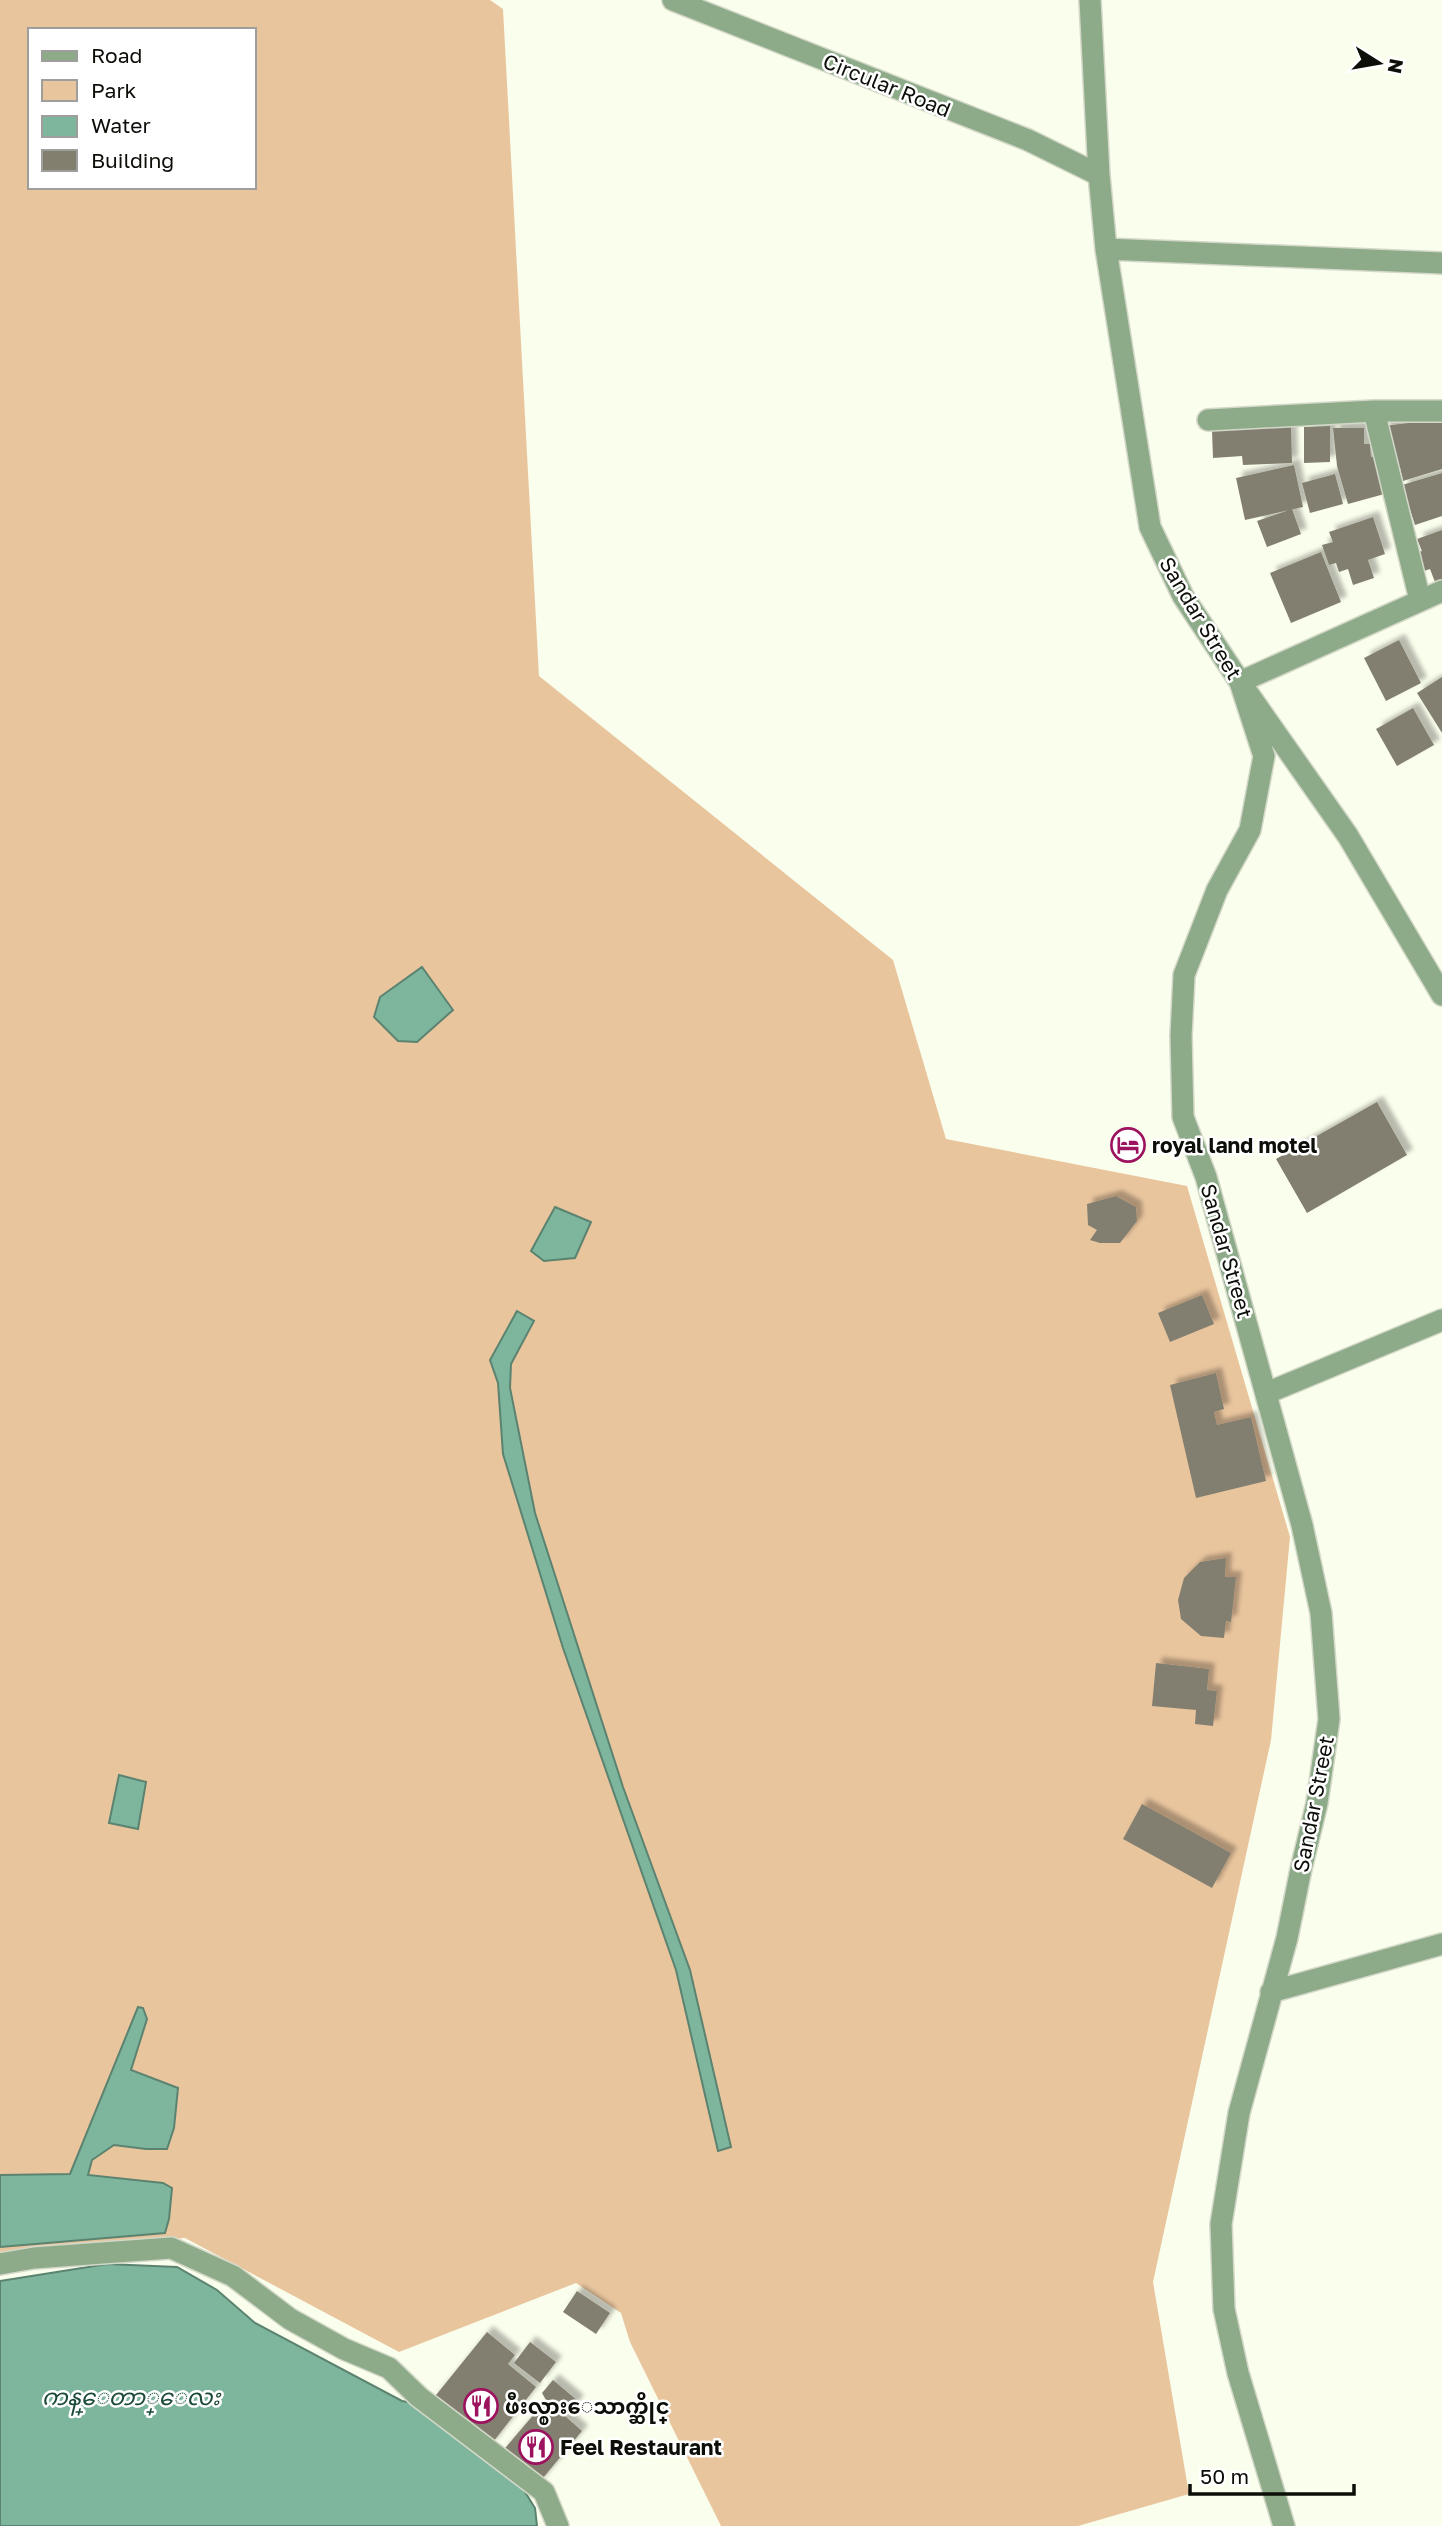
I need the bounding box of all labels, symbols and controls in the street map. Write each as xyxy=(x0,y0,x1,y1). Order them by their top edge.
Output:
legend xyxy=(28,28,256,189)
north arrow xyxy=(1344,28,1414,98)
text: Road xyxy=(91,42,142,68)
street label: Circular Road xyxy=(819,48,955,122)
text: N xyxy=(1384,57,1409,76)
text: Park xyxy=(91,77,137,103)
text: Water xyxy=(91,112,151,138)
text: Building xyxy=(91,147,174,173)
street label: Sandar Street xyxy=(1154,552,1248,684)
hotel icon: royal land motel xyxy=(1109,1126,1147,1164)
place label: royal land motel xyxy=(1152,1132,1317,1158)
street label: Sandar Street xyxy=(1195,1181,1259,1321)
street label: Sandar Street xyxy=(1287,1733,1339,1875)
water label: ကန္ေတာ္ေလး xyxy=(42,2382,222,2416)
restaurant icon: ဖီးလ္စားေသာက္ဆိုင္ xyxy=(462,2387,500,2425)
place label: ဖီးလ္စားေသာက္ဆိုင္ xyxy=(505,2391,670,2425)
restaurant icon: Feel Restaurant xyxy=(517,2428,555,2466)
place label: Feel Restaurant xyxy=(560,2434,722,2460)
scale bar xyxy=(1190,2452,1354,2496)
text: 50 m xyxy=(1200,2463,1249,2489)

